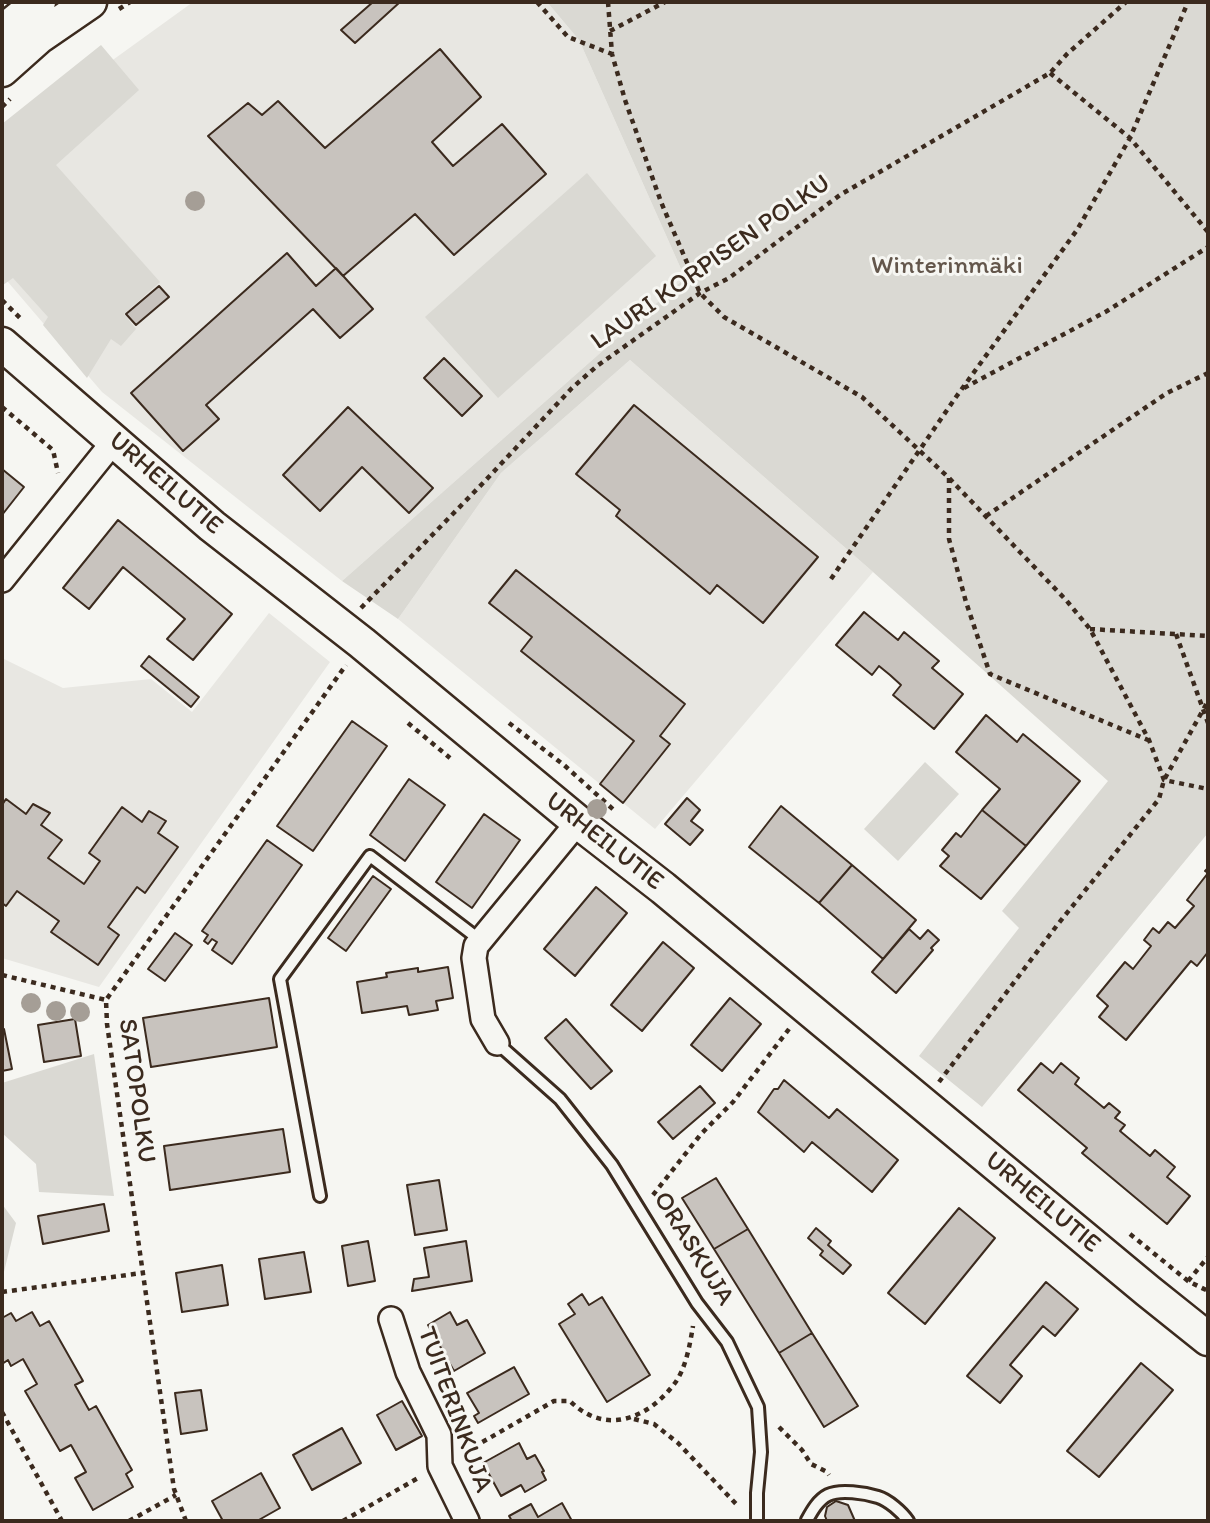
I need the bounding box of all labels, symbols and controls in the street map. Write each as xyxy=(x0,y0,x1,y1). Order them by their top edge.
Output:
street label: LAURI KORPISEN POLKU xyxy=(585,169,837,357)
park label: Winterinmäki xyxy=(871,250,1023,282)
street label: URHEILUTIE xyxy=(101,426,229,542)
street label: URHEILUTIE xyxy=(539,786,669,898)
street label: SATOPOLKU xyxy=(110,1017,162,1165)
street label: URHEILUTIE xyxy=(978,1146,1106,1260)
street label: ORASKUJA xyxy=(646,1186,740,1312)
street label: TUITERINKUJA xyxy=(410,1323,498,1497)

